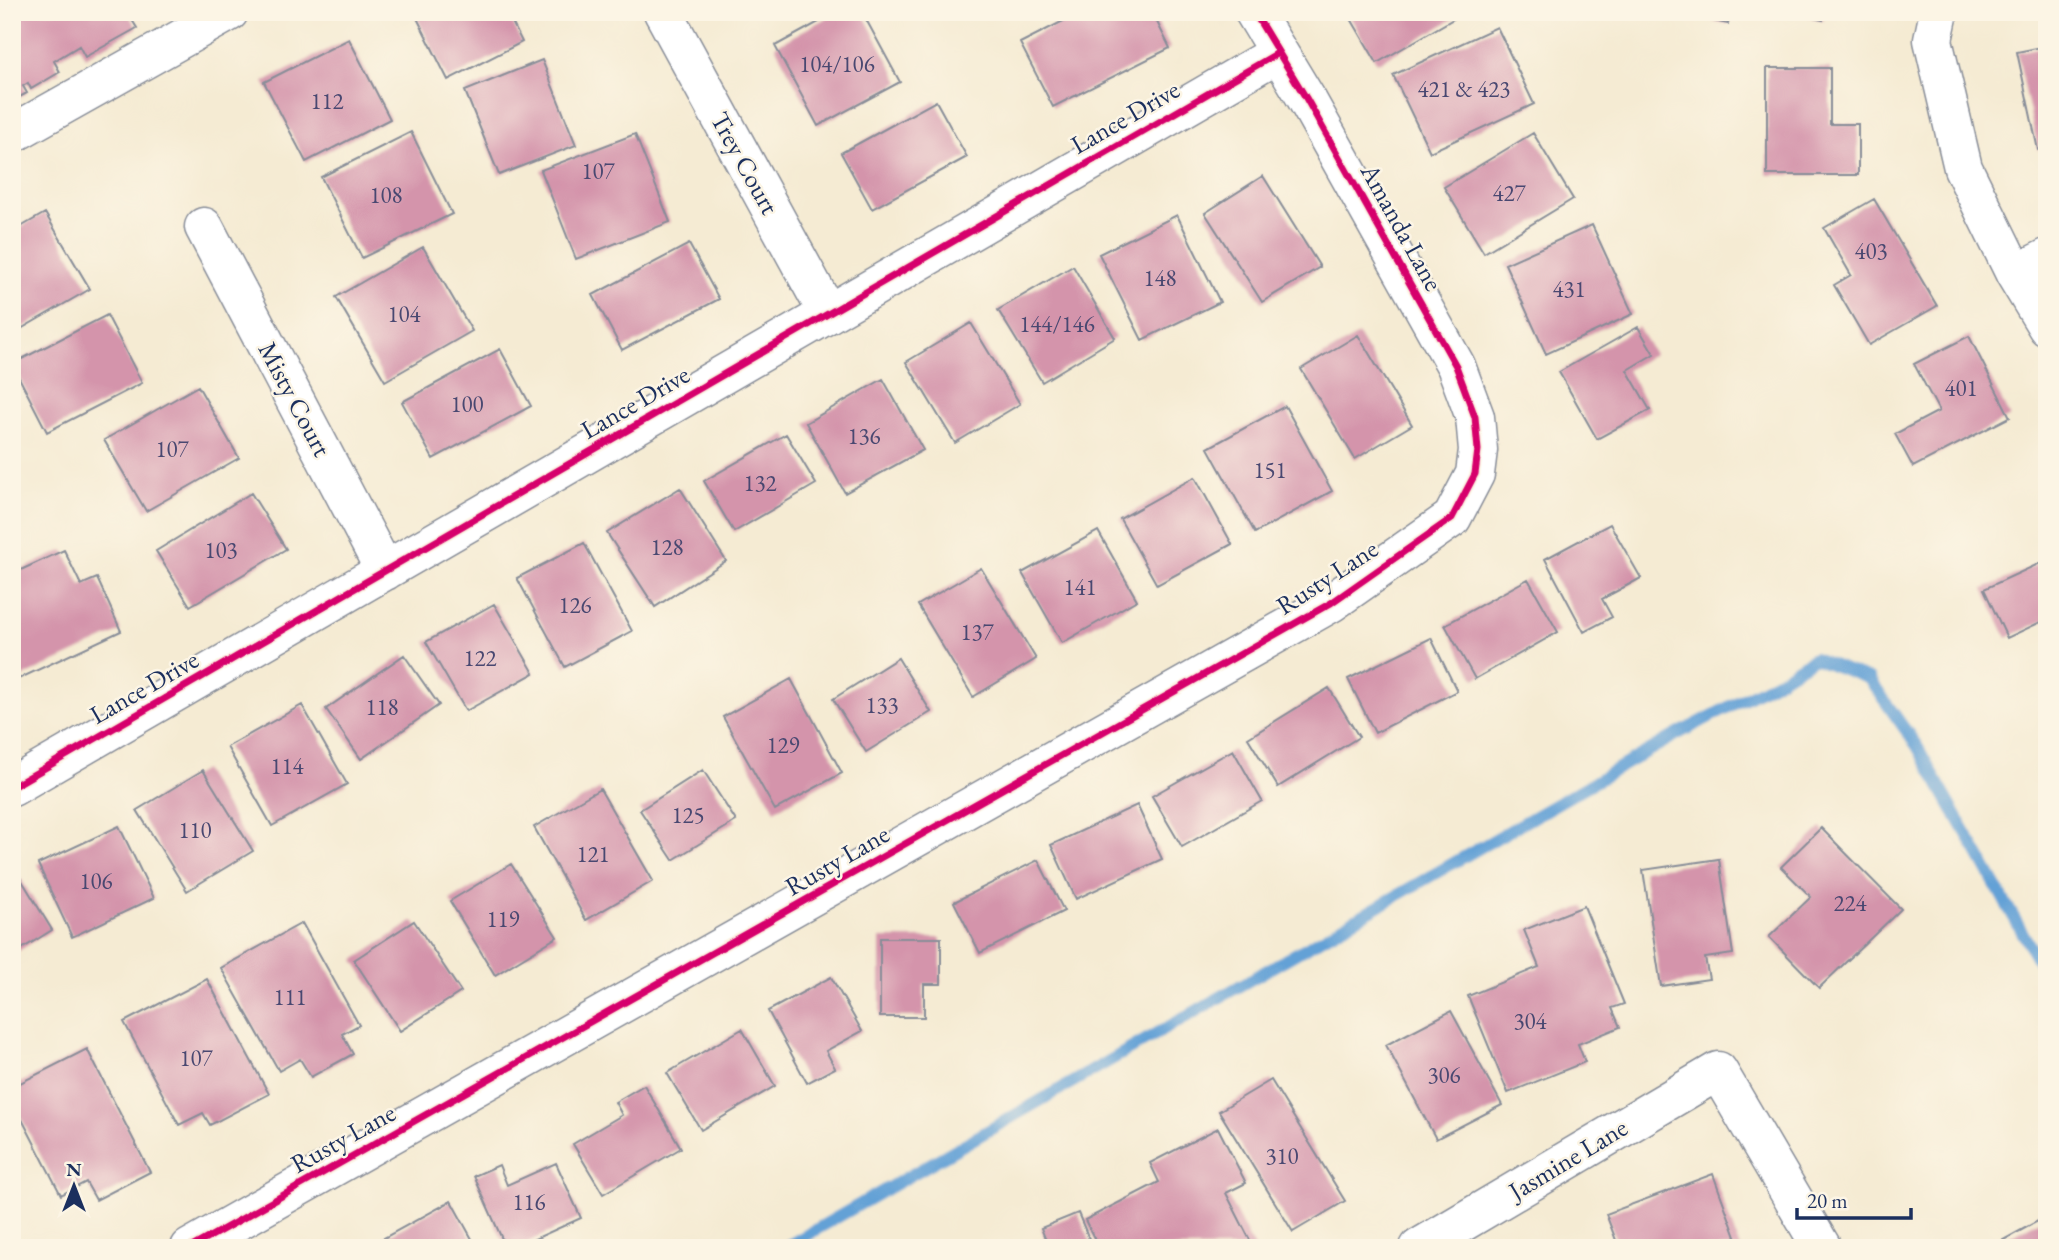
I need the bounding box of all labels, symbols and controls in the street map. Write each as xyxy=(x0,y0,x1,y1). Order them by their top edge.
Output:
house number: 104/106 xyxy=(799,49,875,79)
street label: Lance Drive xyxy=(1064,72,1186,162)
house number: 421 & 423 xyxy=(1418,74,1510,104)
house number: 112 xyxy=(310,86,344,116)
street label: Trey Court xyxy=(703,106,787,220)
house number: 107 xyxy=(581,156,616,186)
street label: Amanda Lane xyxy=(1353,156,1451,297)
house number: 427 xyxy=(1492,178,1527,208)
house number: 108 xyxy=(369,180,403,210)
house number: 403 xyxy=(1854,236,1888,266)
house number: 148 xyxy=(1143,263,1177,293)
house number: 431 xyxy=(1552,274,1586,304)
house number: 104 xyxy=(387,299,422,329)
house number: 144/146 xyxy=(1019,309,1095,339)
street label: Misty Court xyxy=(251,336,339,462)
street label: Lance Drive xyxy=(574,357,696,447)
house number: 401 xyxy=(1944,373,1978,403)
house number: 100 xyxy=(450,389,484,419)
house number: 136 xyxy=(847,421,881,451)
house number: 107 xyxy=(155,434,190,464)
house number: 151 xyxy=(1253,455,1287,485)
house number: 132 xyxy=(743,468,777,498)
street label: Rusty Lane xyxy=(1270,531,1384,623)
house number: 128 xyxy=(650,532,684,562)
house number: 103 xyxy=(204,535,238,565)
house number: 141 xyxy=(1063,572,1097,602)
house number: 126 xyxy=(558,590,592,620)
house number: 137 xyxy=(960,617,995,647)
street label: Lance Drive xyxy=(83,642,205,732)
house number: 122 xyxy=(463,643,497,673)
house number: 133 xyxy=(865,690,899,720)
house number: 118 xyxy=(365,692,399,722)
house number: 129 xyxy=(766,730,800,760)
house number: 114 xyxy=(270,751,305,781)
house number: 125 xyxy=(671,800,705,830)
house number: 110 xyxy=(178,815,212,845)
street label: Rusty Lane xyxy=(779,817,895,903)
house number: 121 xyxy=(576,839,610,869)
house number: 106 xyxy=(79,866,113,896)
house number: 224 xyxy=(1833,888,1868,918)
house number: 119 xyxy=(486,904,520,934)
house number: 111 xyxy=(273,982,307,1012)
house number: 304 xyxy=(1513,1006,1548,1036)
house number: 107 xyxy=(179,1043,214,1073)
house number: 306 xyxy=(1427,1060,1461,1090)
street label: Rusty Lane xyxy=(285,1095,401,1181)
street label: Jasmine Lane xyxy=(1501,1110,1634,1209)
house number: 310 xyxy=(1265,1141,1299,1171)
north arrow xyxy=(38,1152,108,1222)
text: N xyxy=(66,1157,82,1182)
scale bar xyxy=(1797,1176,1910,1220)
house number: 116 xyxy=(512,1187,546,1217)
text: 20 m xyxy=(1807,1187,1848,1214)

